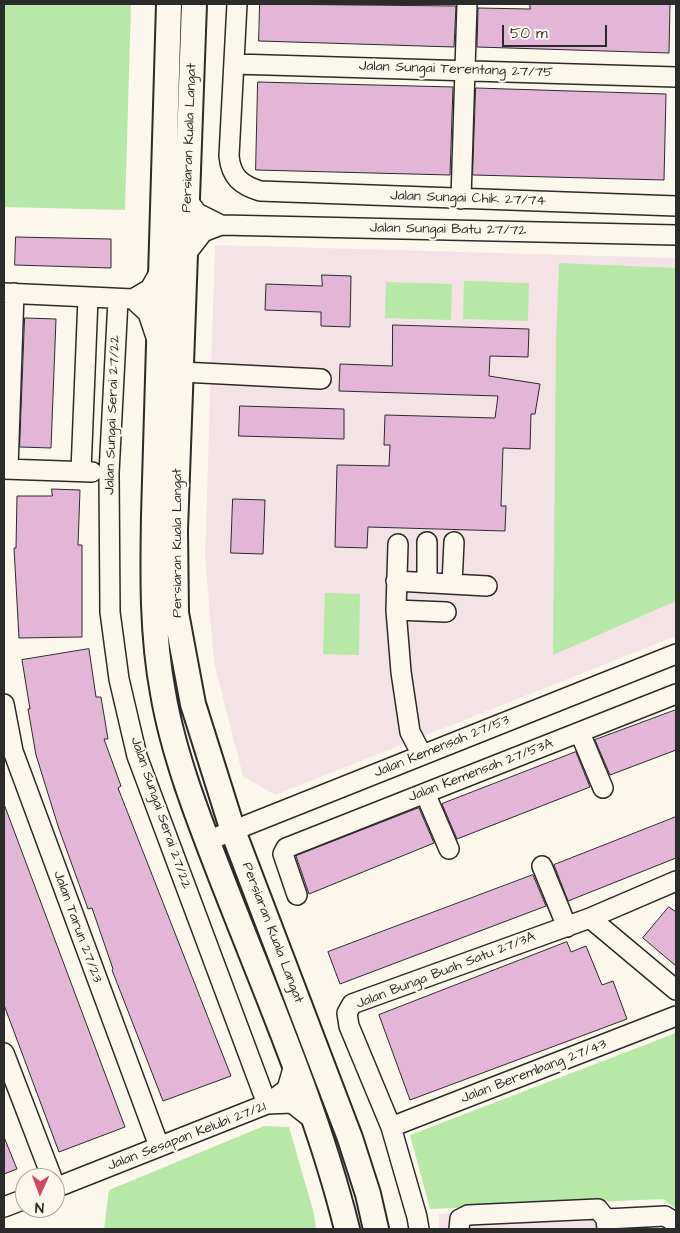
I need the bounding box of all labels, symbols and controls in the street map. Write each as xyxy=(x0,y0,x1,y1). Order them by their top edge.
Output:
scale bar xyxy=(505,15,610,47)
text: 50 m xyxy=(510,23,548,44)
street label: Jalan Sungai Terentang 27/75 xyxy=(359,58,553,82)
street label: Persiaran Kuala Langat xyxy=(179,63,201,213)
street label: Jalan Sungai Chik 27/74 xyxy=(390,188,546,210)
street label: Jalan Sungai Batu 27/72 xyxy=(370,220,526,240)
street label: Jalan Sungai Serai 27/22 xyxy=(102,335,124,495)
street label: Persiaran Kuala Langat xyxy=(170,468,186,618)
street label: Jalan Kemensah 27/53 xyxy=(372,712,512,782)
street label: Jalan Sungai Serai 27/22 xyxy=(126,735,194,891)
street label: Jalan Kemensah 27/53A xyxy=(406,736,556,806)
street label: Persiaran Kuala Langat xyxy=(237,860,307,1006)
street label: Jalan Tarun 27/23 xyxy=(49,869,105,985)
street label: Jalan Bunga Buah Satu 27/3A xyxy=(354,929,538,1013)
street label: Jalan Berembang 27/43 xyxy=(459,1036,609,1108)
street label: Jalan Sesapan Kelubi 27/21 xyxy=(105,1099,269,1175)
north arrow xyxy=(15,1168,65,1218)
text: N xyxy=(35,1197,44,1217)

